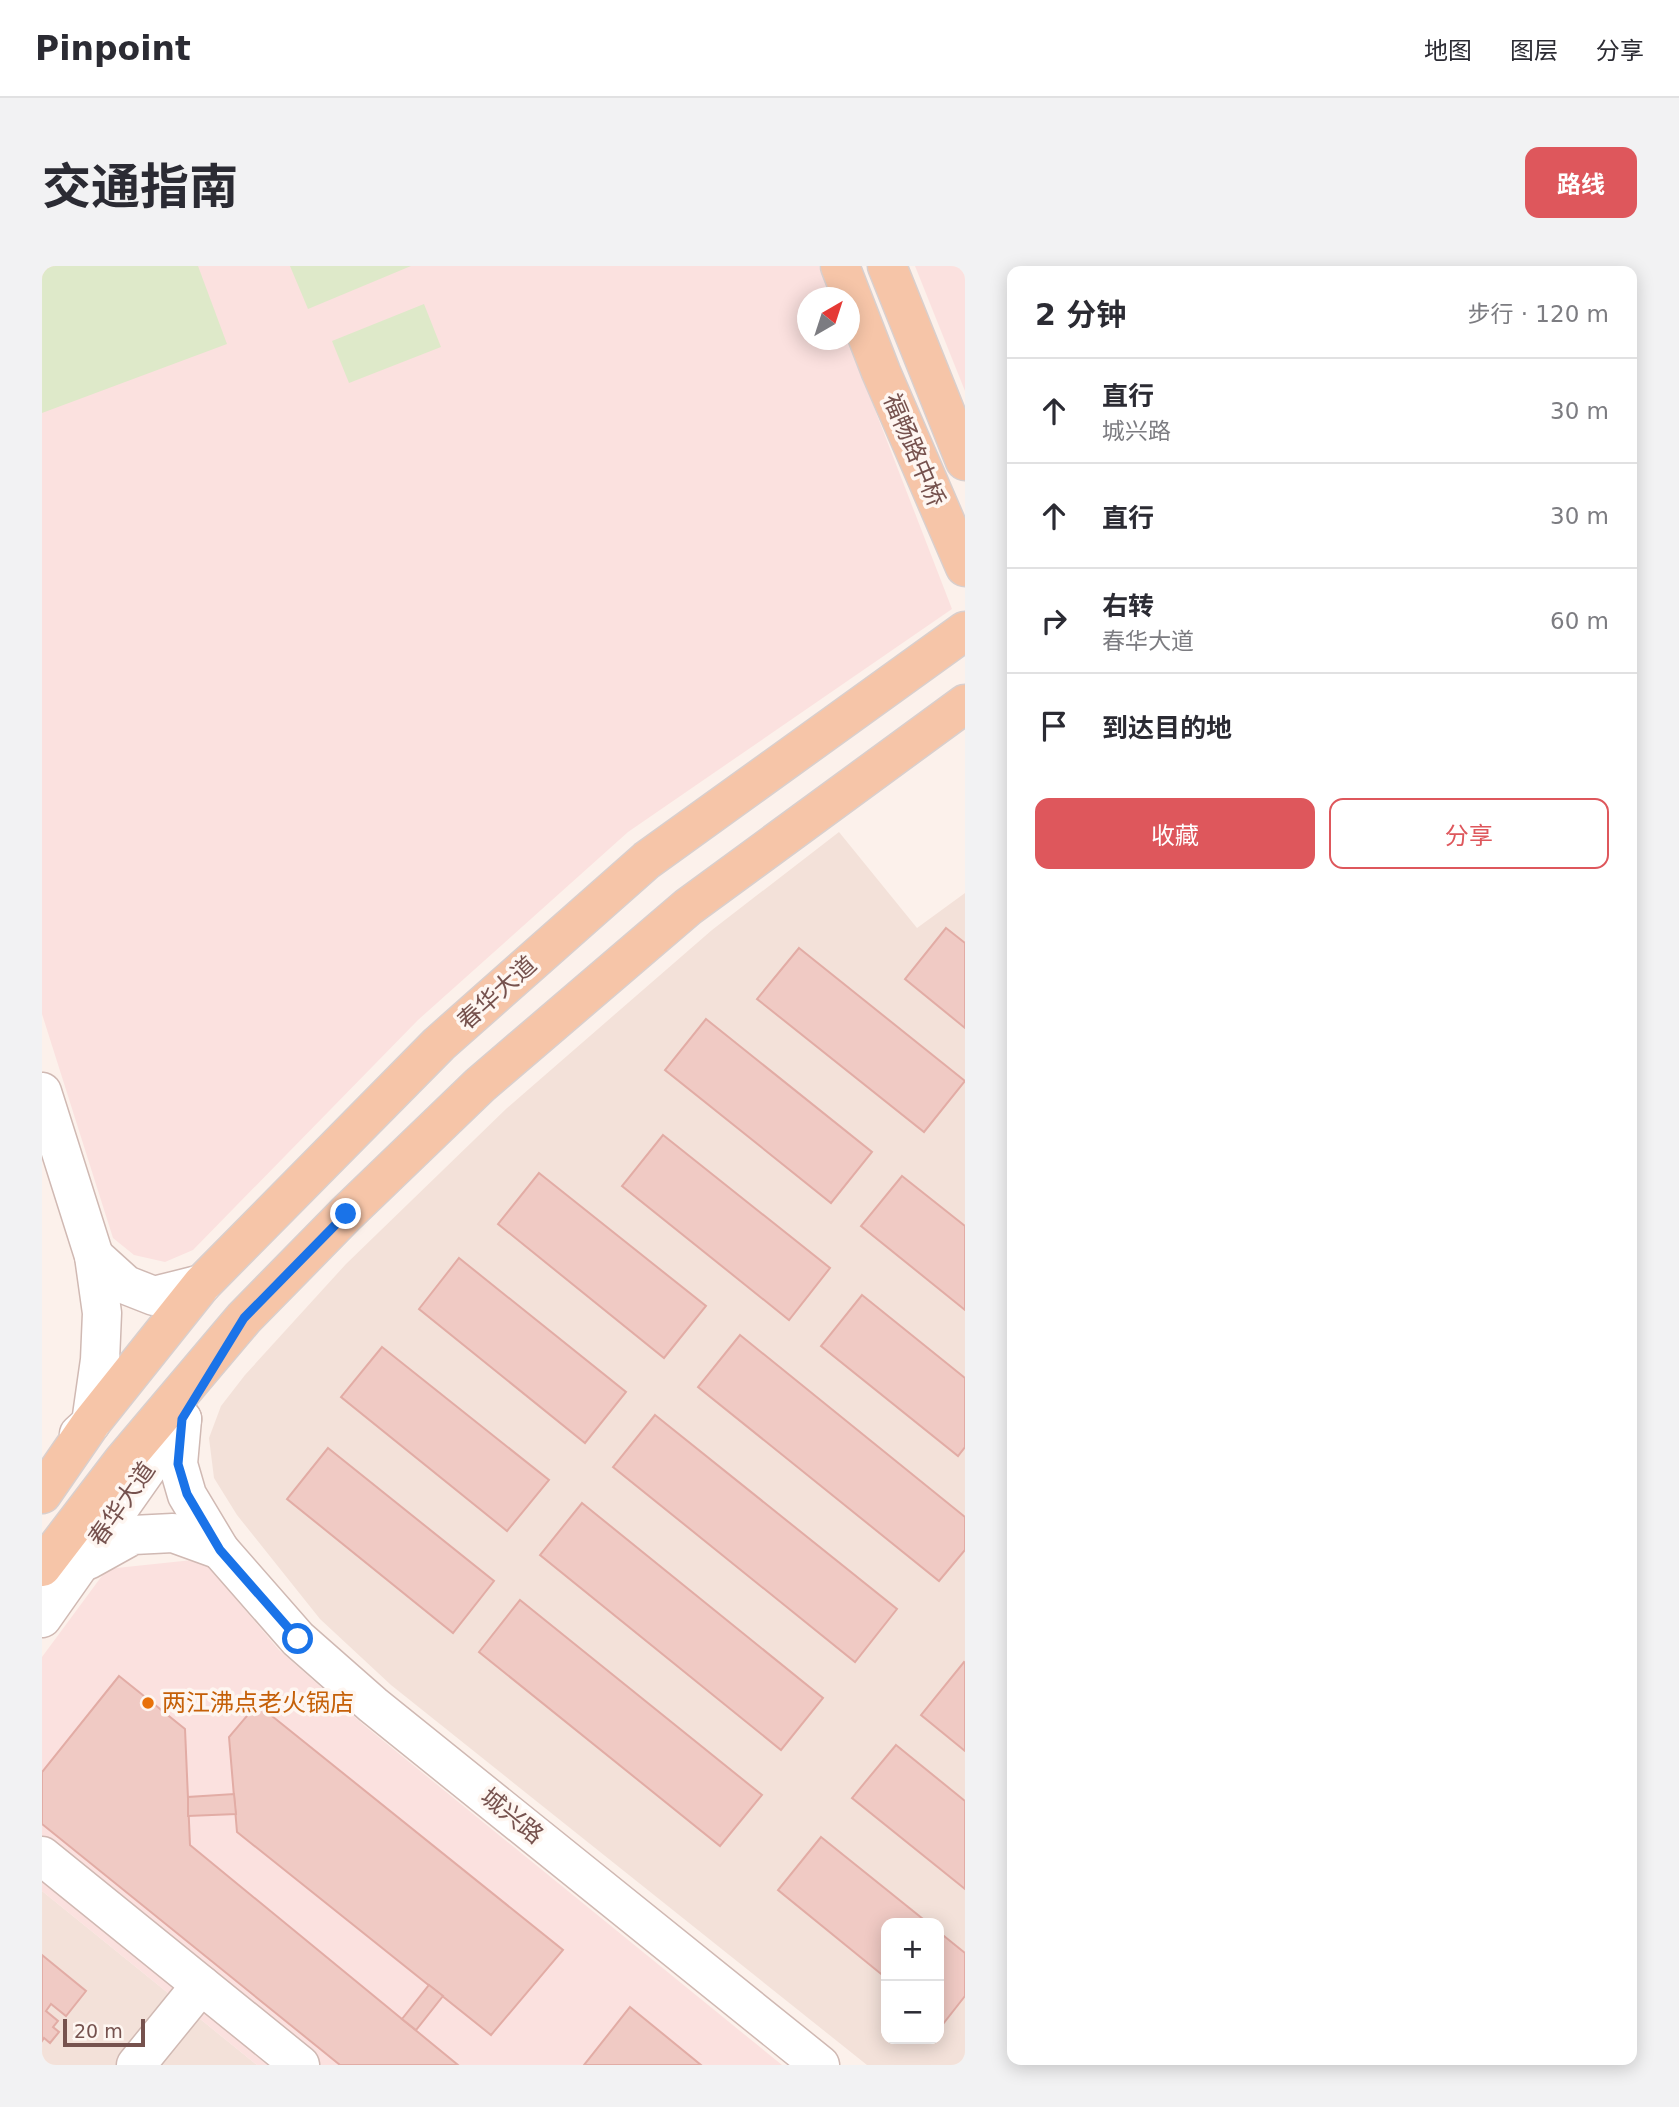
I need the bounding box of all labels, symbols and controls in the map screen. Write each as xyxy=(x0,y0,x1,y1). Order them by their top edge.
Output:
text: Pinpoint xyxy=(35,29,191,68)
text: 地图 xyxy=(1424,37,1472,65)
text: 图层 xyxy=(1510,37,1558,65)
text: 分享 xyxy=(1596,37,1644,65)
button: 路线 xyxy=(1525,147,1637,218)
text: 交通指南 xyxy=(42,159,238,216)
north arrow xyxy=(797,287,860,350)
text: 2 分钟 xyxy=(1035,297,1126,332)
text: 步行 · 120 m xyxy=(1467,301,1609,327)
text: 直行 xyxy=(1102,381,1154,411)
street label: 福畅路中桥 xyxy=(878,389,950,511)
icon: ahead xyxy=(1035,392,1073,430)
text: 30 m xyxy=(1550,398,1609,424)
text: 城兴路 xyxy=(1102,418,1171,444)
icon: ahead xyxy=(1035,497,1073,535)
text: 直行 xyxy=(1102,503,1154,533)
text: 30 m xyxy=(1550,503,1609,529)
text: 右转 xyxy=(1102,591,1154,621)
icon: right xyxy=(1035,602,1073,640)
text: 60 m xyxy=(1550,608,1609,634)
text: 春华大道 xyxy=(1102,628,1194,654)
icon: arrive xyxy=(1035,707,1073,745)
text: 到达目的地 xyxy=(1102,713,1232,743)
button: 收藏 xyxy=(1035,798,1315,869)
button: 分享 xyxy=(1329,798,1609,869)
street label: 春华大道 xyxy=(452,950,542,1036)
route end xyxy=(330,1198,361,1229)
street label: 春华大道 xyxy=(83,1457,161,1551)
route start xyxy=(282,1623,313,1654)
place label: 两江沸点老火锅店 xyxy=(162,1689,354,1717)
marker: 两江沸点老火锅店 xyxy=(140,1695,156,1711)
street label: 城兴路 xyxy=(475,1782,549,1850)
map controls xyxy=(881,1918,944,2044)
button: + xyxy=(881,1918,944,1981)
button: − xyxy=(881,1981,944,2044)
scale bar xyxy=(63,2016,145,2048)
text: 20 m xyxy=(74,2020,123,2042)

